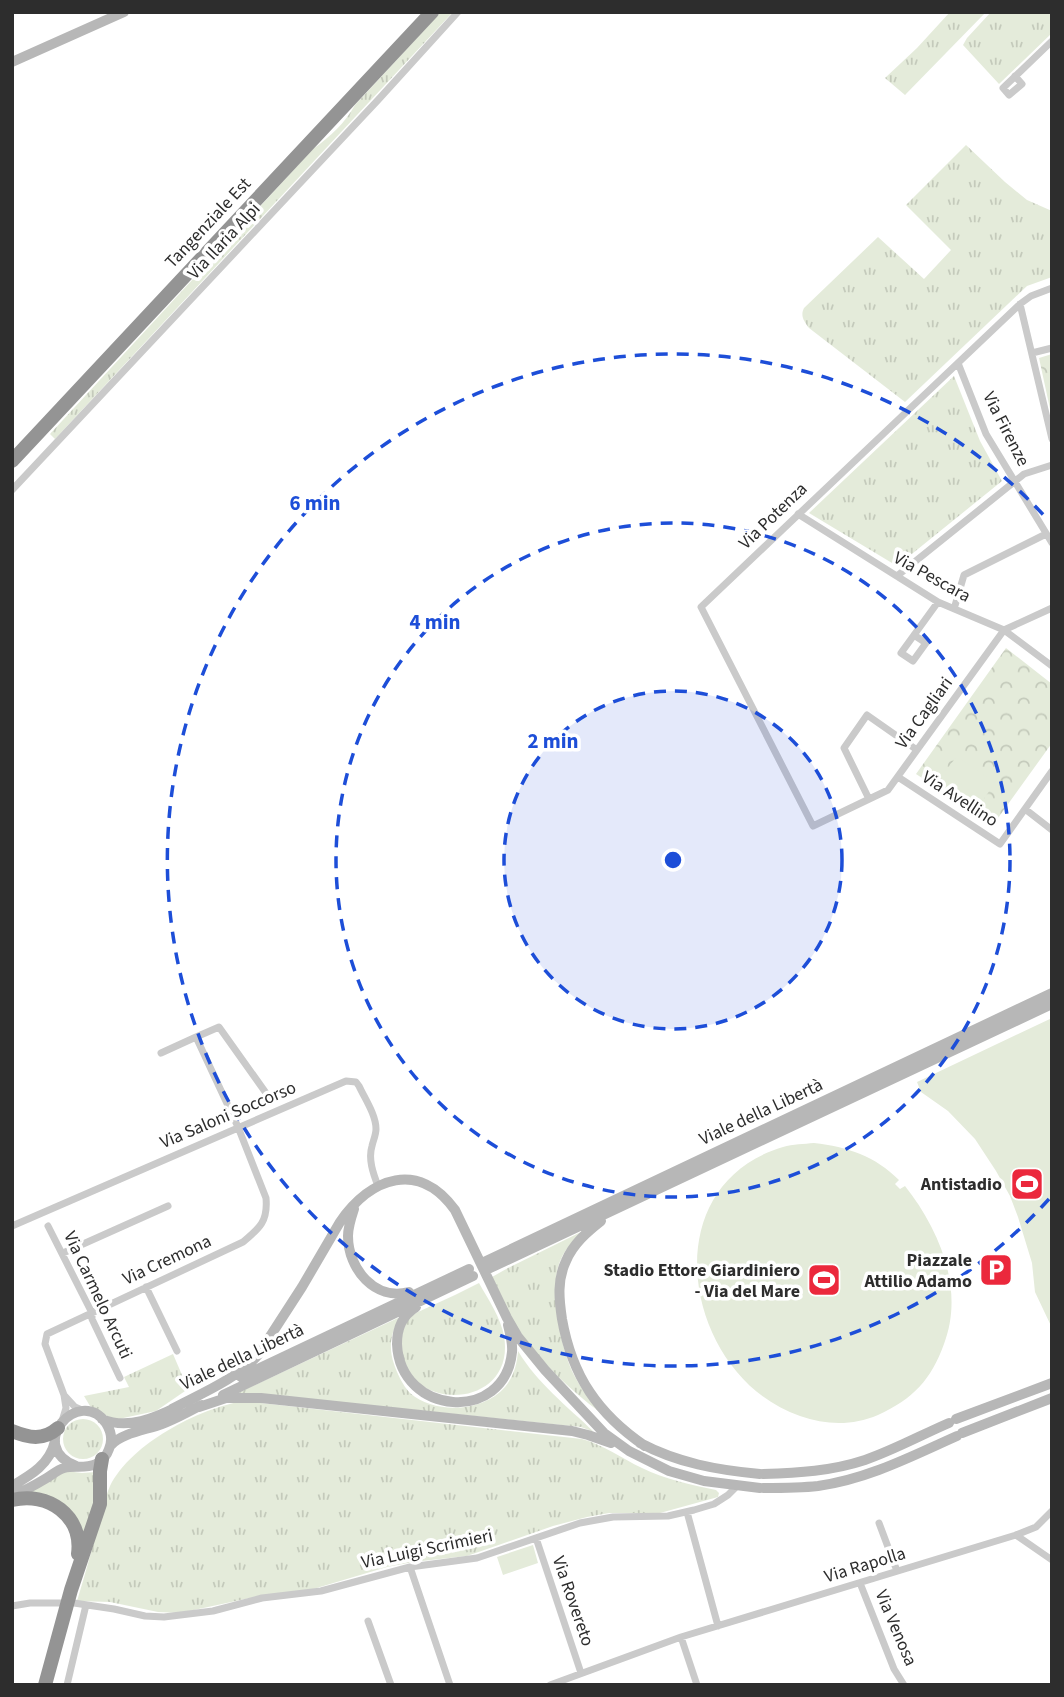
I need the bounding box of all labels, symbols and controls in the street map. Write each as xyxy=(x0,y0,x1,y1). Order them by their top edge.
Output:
street label: Tangenziale Est xyxy=(159,172,257,274)
street label: Via Ilaria Alpi xyxy=(182,197,266,285)
street label: Via Firenze xyxy=(976,387,1036,471)
street label: Via Potenza xyxy=(733,477,813,555)
text: 6 min xyxy=(289,488,341,518)
street label: Via Pescara xyxy=(889,546,975,608)
text: 4 min xyxy=(409,607,461,637)
street label: Via Cagliari xyxy=(889,672,959,754)
text: 2 min xyxy=(527,726,579,756)
street label: Via Avellino xyxy=(917,765,1003,833)
centre of rings xyxy=(661,848,685,872)
street label: Viale della Libertà xyxy=(695,1072,827,1152)
street label: Via Saloni Soccorso xyxy=(156,1075,300,1155)
sports icon: Antistadio xyxy=(1008,1165,1046,1203)
place label: Antistadio xyxy=(920,1172,1002,1197)
street label: Via Carmelo Arcuti xyxy=(57,1227,139,1363)
street label: Via Cremona xyxy=(119,1229,215,1291)
place label: Piazzale Attilio Adamo xyxy=(863,1248,972,1294)
parking icon: Piazzale Attilio Adamo xyxy=(977,1251,1015,1289)
place label: Stadio Ettore Giardiniero - Via del Mare xyxy=(603,1258,800,1304)
sports icon: Stadio Ettore Giardiniero - Via del Mare xyxy=(805,1261,843,1299)
street label: Viale della Libertà xyxy=(176,1317,308,1397)
street label: Via Luigi Scrimieri xyxy=(359,1523,495,1575)
street label: Via Rapolla xyxy=(821,1541,909,1589)
street label: Via Rovereto xyxy=(546,1553,600,1649)
street label: Via Venosa xyxy=(869,1586,923,1670)

